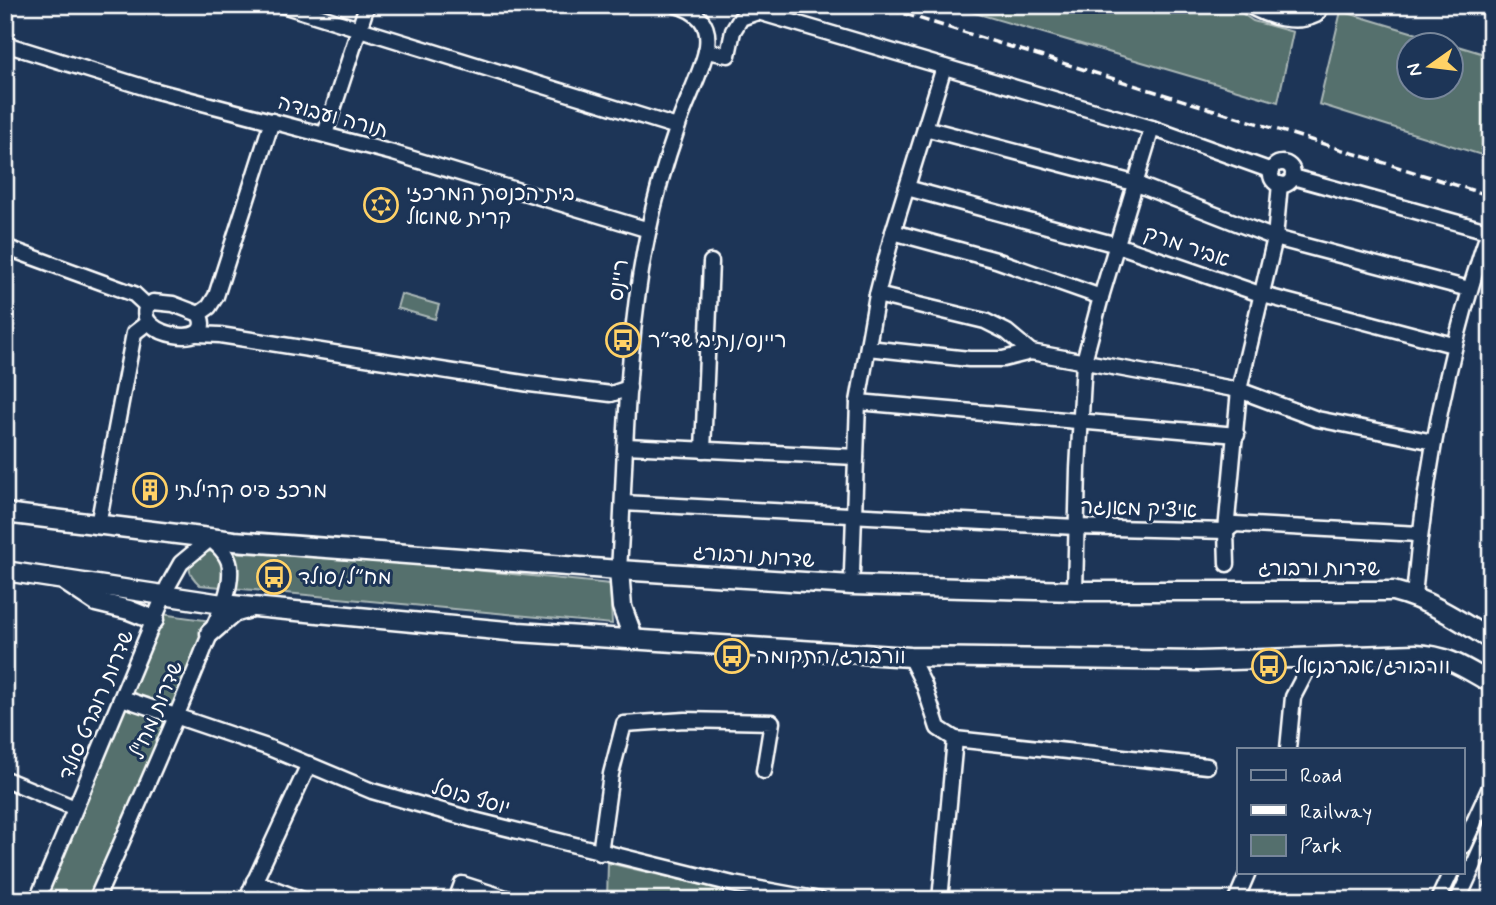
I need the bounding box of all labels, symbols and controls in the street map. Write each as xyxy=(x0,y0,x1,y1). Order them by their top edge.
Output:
north arrow xyxy=(1394,32,1464,102)
text: N xyxy=(1401,61,1429,79)
street label: תורה ועבודה xyxy=(274,89,391,145)
place label: בית הכנסת המרכזי קרית שמואל xyxy=(406,180,575,232)
synagogue icon: בית הכנסת המרכזי קרית שמואל xyxy=(362,186,400,224)
street label: אביר מרק xyxy=(1140,219,1233,275)
street label: ריינס xyxy=(602,257,636,303)
bus stop icon: ריינס/נתיב שד״ר xyxy=(604,321,642,359)
place label: ריינס/נתיב שד״ר xyxy=(648,327,787,355)
building icon: מרכז פיס קהילתי xyxy=(131,471,169,509)
place label: מרכז פיס קהילתי xyxy=(174,477,327,505)
street label: איציק מאנגר xyxy=(1080,493,1198,525)
street label: שדרות ורבורג xyxy=(692,539,816,575)
street label: שדרות ורבורג xyxy=(1258,555,1380,583)
bus stop icon: מח״ל/סולד xyxy=(255,558,293,596)
place label: מח״ל/סולד xyxy=(298,564,392,592)
street label: שדרות רוברט סולד xyxy=(53,626,141,785)
bus stop icon: וורבורג/התקומה xyxy=(713,637,751,675)
place label: וורבורג/התקומה xyxy=(756,643,906,671)
bus stop icon: וורבורג/אברבנאל xyxy=(1250,647,1288,685)
place label: וורבורג/אברבנאל xyxy=(1294,653,1450,681)
street label: שדרות מח"ל xyxy=(124,657,190,764)
legend xyxy=(1237,748,1464,874)
text: Road xyxy=(1300,762,1342,790)
street label: יוסף בוסל xyxy=(428,773,513,822)
text: Railway xyxy=(1300,798,1372,826)
text: Park xyxy=(1300,832,1342,860)

